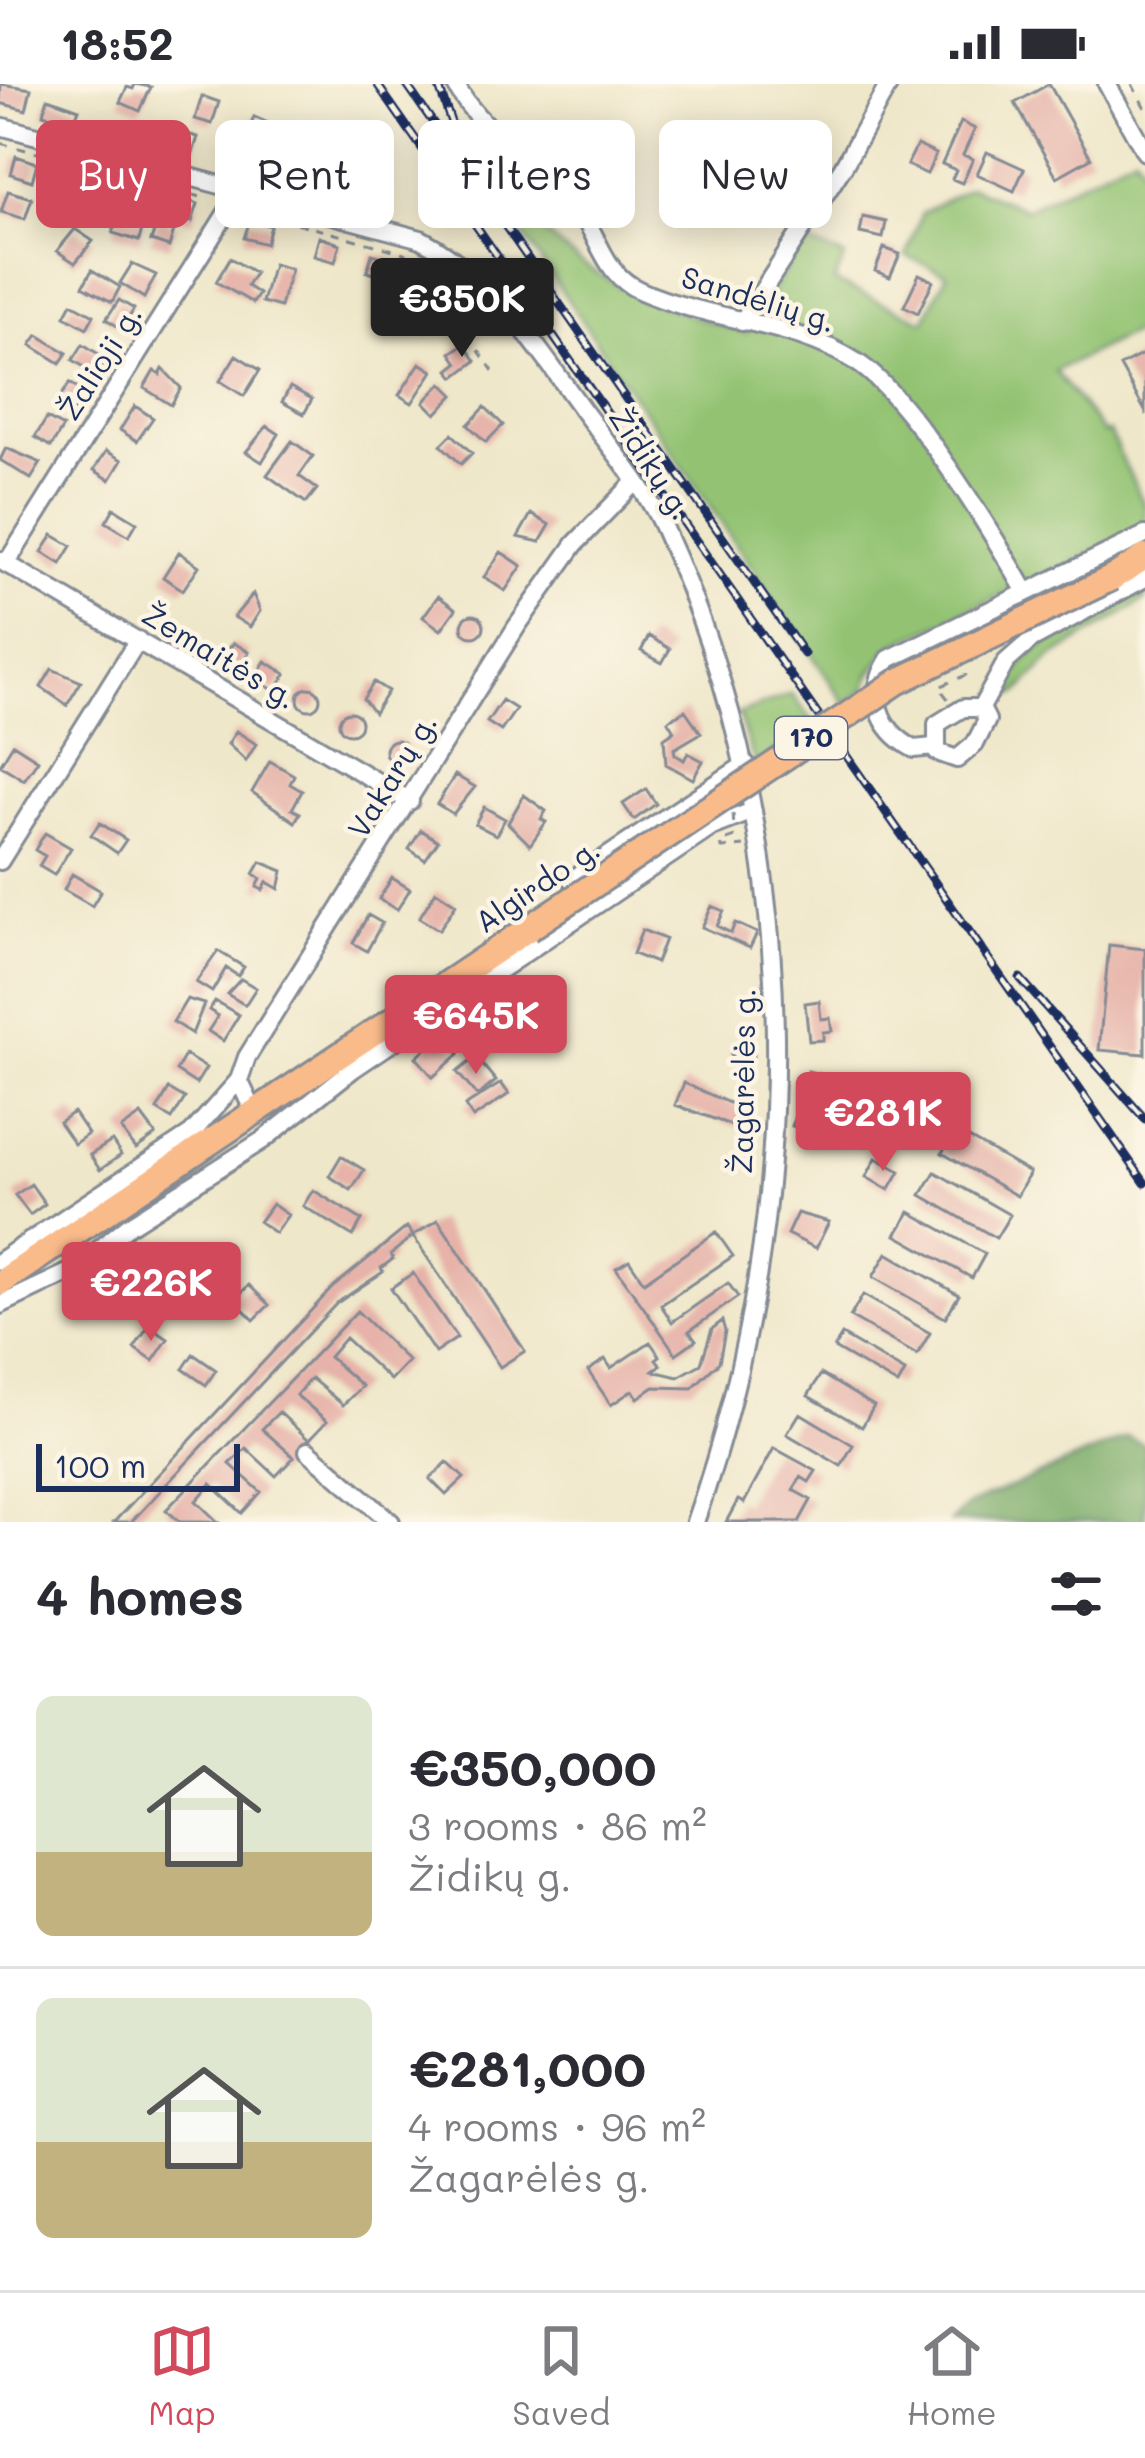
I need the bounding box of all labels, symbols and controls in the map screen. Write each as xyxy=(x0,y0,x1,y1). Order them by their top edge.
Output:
text: 18:52 xyxy=(60,13,174,71)
chip: Buy xyxy=(36,120,191,228)
chip: Rent xyxy=(215,120,394,228)
chip: Filters xyxy=(418,120,635,228)
chip: New xyxy=(659,120,832,228)
street label: Sandėlių g. xyxy=(677,256,840,340)
pin: €350K xyxy=(378,258,546,360)
text: €350K xyxy=(398,271,526,322)
street label: Žalioji g. xyxy=(48,297,150,427)
street label: Židikų g. xyxy=(601,399,703,527)
street label: Žemaitės g. xyxy=(135,593,305,717)
street label: Vakarų g. xyxy=(337,705,445,845)
road number: 170 xyxy=(775,717,847,759)
street label: Algirdo g. xyxy=(467,828,607,941)
pin: €645K xyxy=(392,975,560,1077)
text: €645K xyxy=(412,988,540,1039)
street label: Žagarėlės g. xyxy=(720,988,764,1174)
pin: €281K xyxy=(799,1072,967,1174)
text: €281K xyxy=(823,1085,943,1136)
pin: €226K xyxy=(67,1242,235,1344)
text: €226K xyxy=(89,1255,213,1306)
scale bar xyxy=(36,1438,240,1491)
text: 100 m xyxy=(54,1443,146,1486)
text: 4 homes xyxy=(36,1561,244,1628)
icon: filters xyxy=(1043,1561,1109,1627)
text: €350,000 xyxy=(408,1732,657,1799)
icon: home xyxy=(132,1744,276,1888)
text: 3 rooms · 86 m² xyxy=(408,1799,707,1850)
text: Židikų g. xyxy=(408,1850,572,1901)
text: €281,000 xyxy=(408,2033,646,2100)
icon: home xyxy=(132,2046,276,2190)
text: 4 rooms · 96 m² xyxy=(408,2100,706,2151)
text: Žagarėlės g. xyxy=(408,2151,650,2202)
tab: Map xyxy=(148,2318,216,2433)
tab: Saved xyxy=(512,2318,610,2433)
tab: Home xyxy=(907,2318,997,2433)

